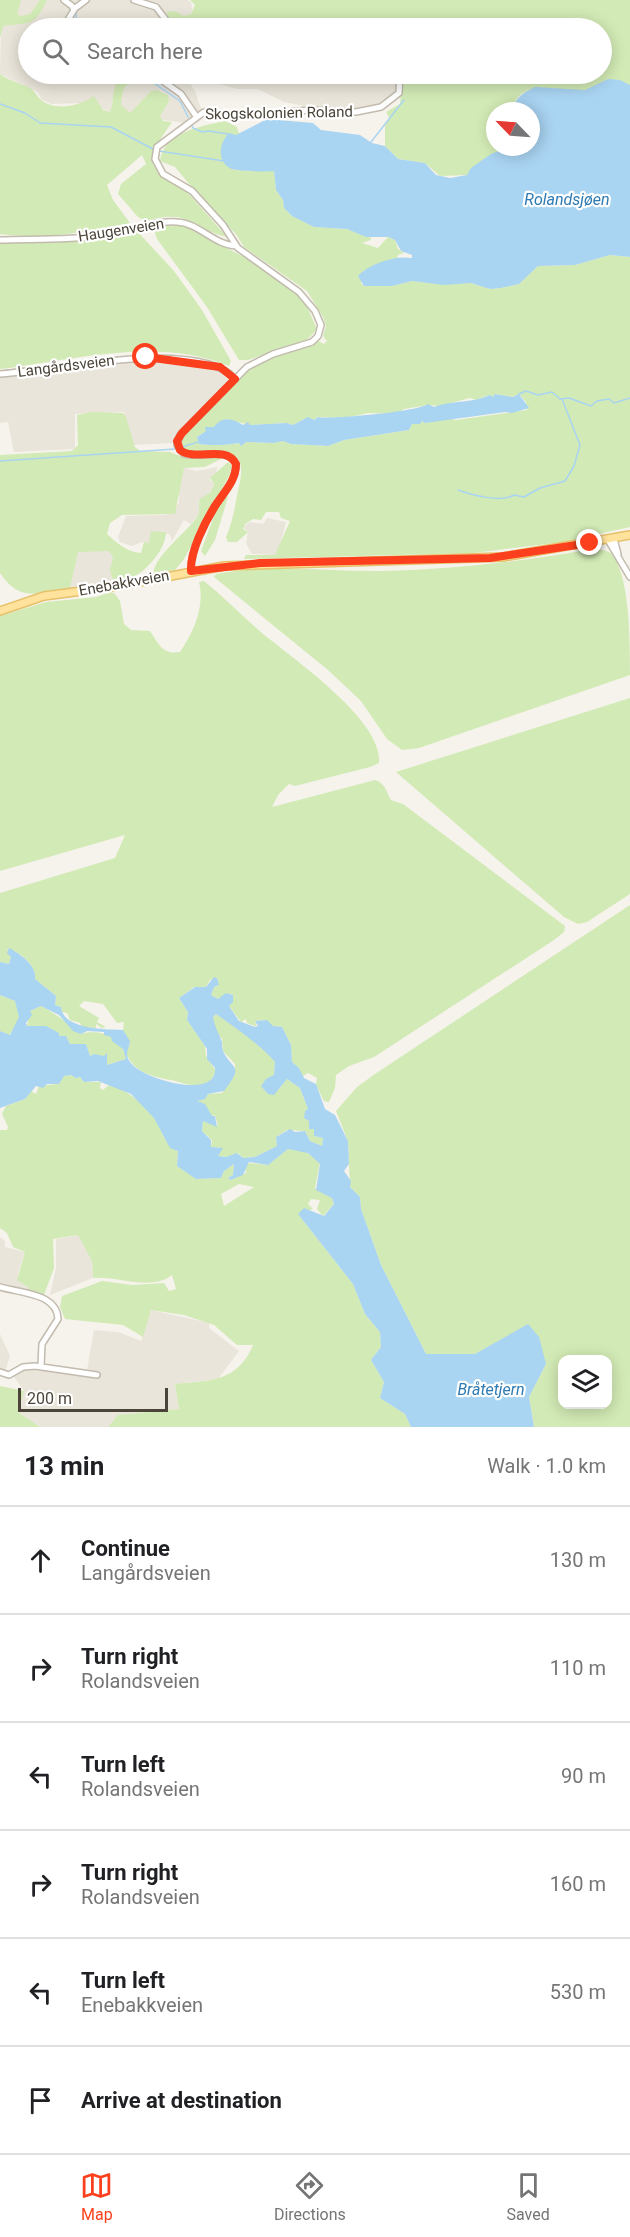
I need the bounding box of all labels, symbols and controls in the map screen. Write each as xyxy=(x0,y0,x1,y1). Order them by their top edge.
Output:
search box xyxy=(18,18,612,84)
icon: search xyxy=(39,35,72,68)
text: Search here xyxy=(87,39,203,64)
north arrow xyxy=(486,102,540,156)
street label: Skogskolonien Roland xyxy=(205,103,353,123)
water label: Rolandsjøen xyxy=(524,190,610,209)
street label: Haugenveien xyxy=(77,214,165,246)
route start xyxy=(132,343,158,369)
street label: Langårdsveien xyxy=(17,351,115,381)
route end xyxy=(576,529,602,555)
street label: Enebakkveien xyxy=(77,566,171,600)
map controls xyxy=(558,1355,612,1409)
button: layers xyxy=(558,1355,612,1409)
water label: Bråtetjern xyxy=(457,1380,525,1399)
scale bar xyxy=(18,1385,168,1412)
text: 200 m xyxy=(27,1389,72,1408)
text: 13 min xyxy=(24,1451,104,1481)
text: Walk · 1.0 km xyxy=(487,1454,606,1478)
text: Continue xyxy=(81,1536,170,1561)
icon: ahead xyxy=(24,1544,57,1577)
text: 130 m xyxy=(550,1548,606,1572)
text: Langårdsveien xyxy=(81,1561,211,1585)
text: Turn right xyxy=(81,1644,178,1669)
icon: right xyxy=(24,1652,57,1685)
text: 110 m xyxy=(550,1656,606,1680)
text: Rolandsveien xyxy=(81,1669,200,1693)
text: Turn left xyxy=(81,1752,165,1777)
icon: left xyxy=(24,1760,57,1793)
text: 90 m xyxy=(561,1764,606,1788)
text: Rolandsveien xyxy=(81,1777,200,1801)
text: Turn right xyxy=(81,1860,178,1885)
icon: right xyxy=(24,1868,57,1901)
text: 160 m xyxy=(550,1872,606,1896)
text: Rolandsveien xyxy=(81,1885,200,1909)
text: Turn left xyxy=(81,1968,165,1993)
icon: left xyxy=(24,1976,57,2009)
text: 530 m xyxy=(550,1980,606,2004)
text: Enebakkveien xyxy=(81,1993,203,2017)
icon: arrive xyxy=(24,2084,57,2117)
text: Arrive at destination xyxy=(81,2088,282,2113)
tab: Map xyxy=(80,2169,113,2224)
tab: Directions xyxy=(274,2169,346,2224)
tab: Saved xyxy=(506,2169,550,2224)

